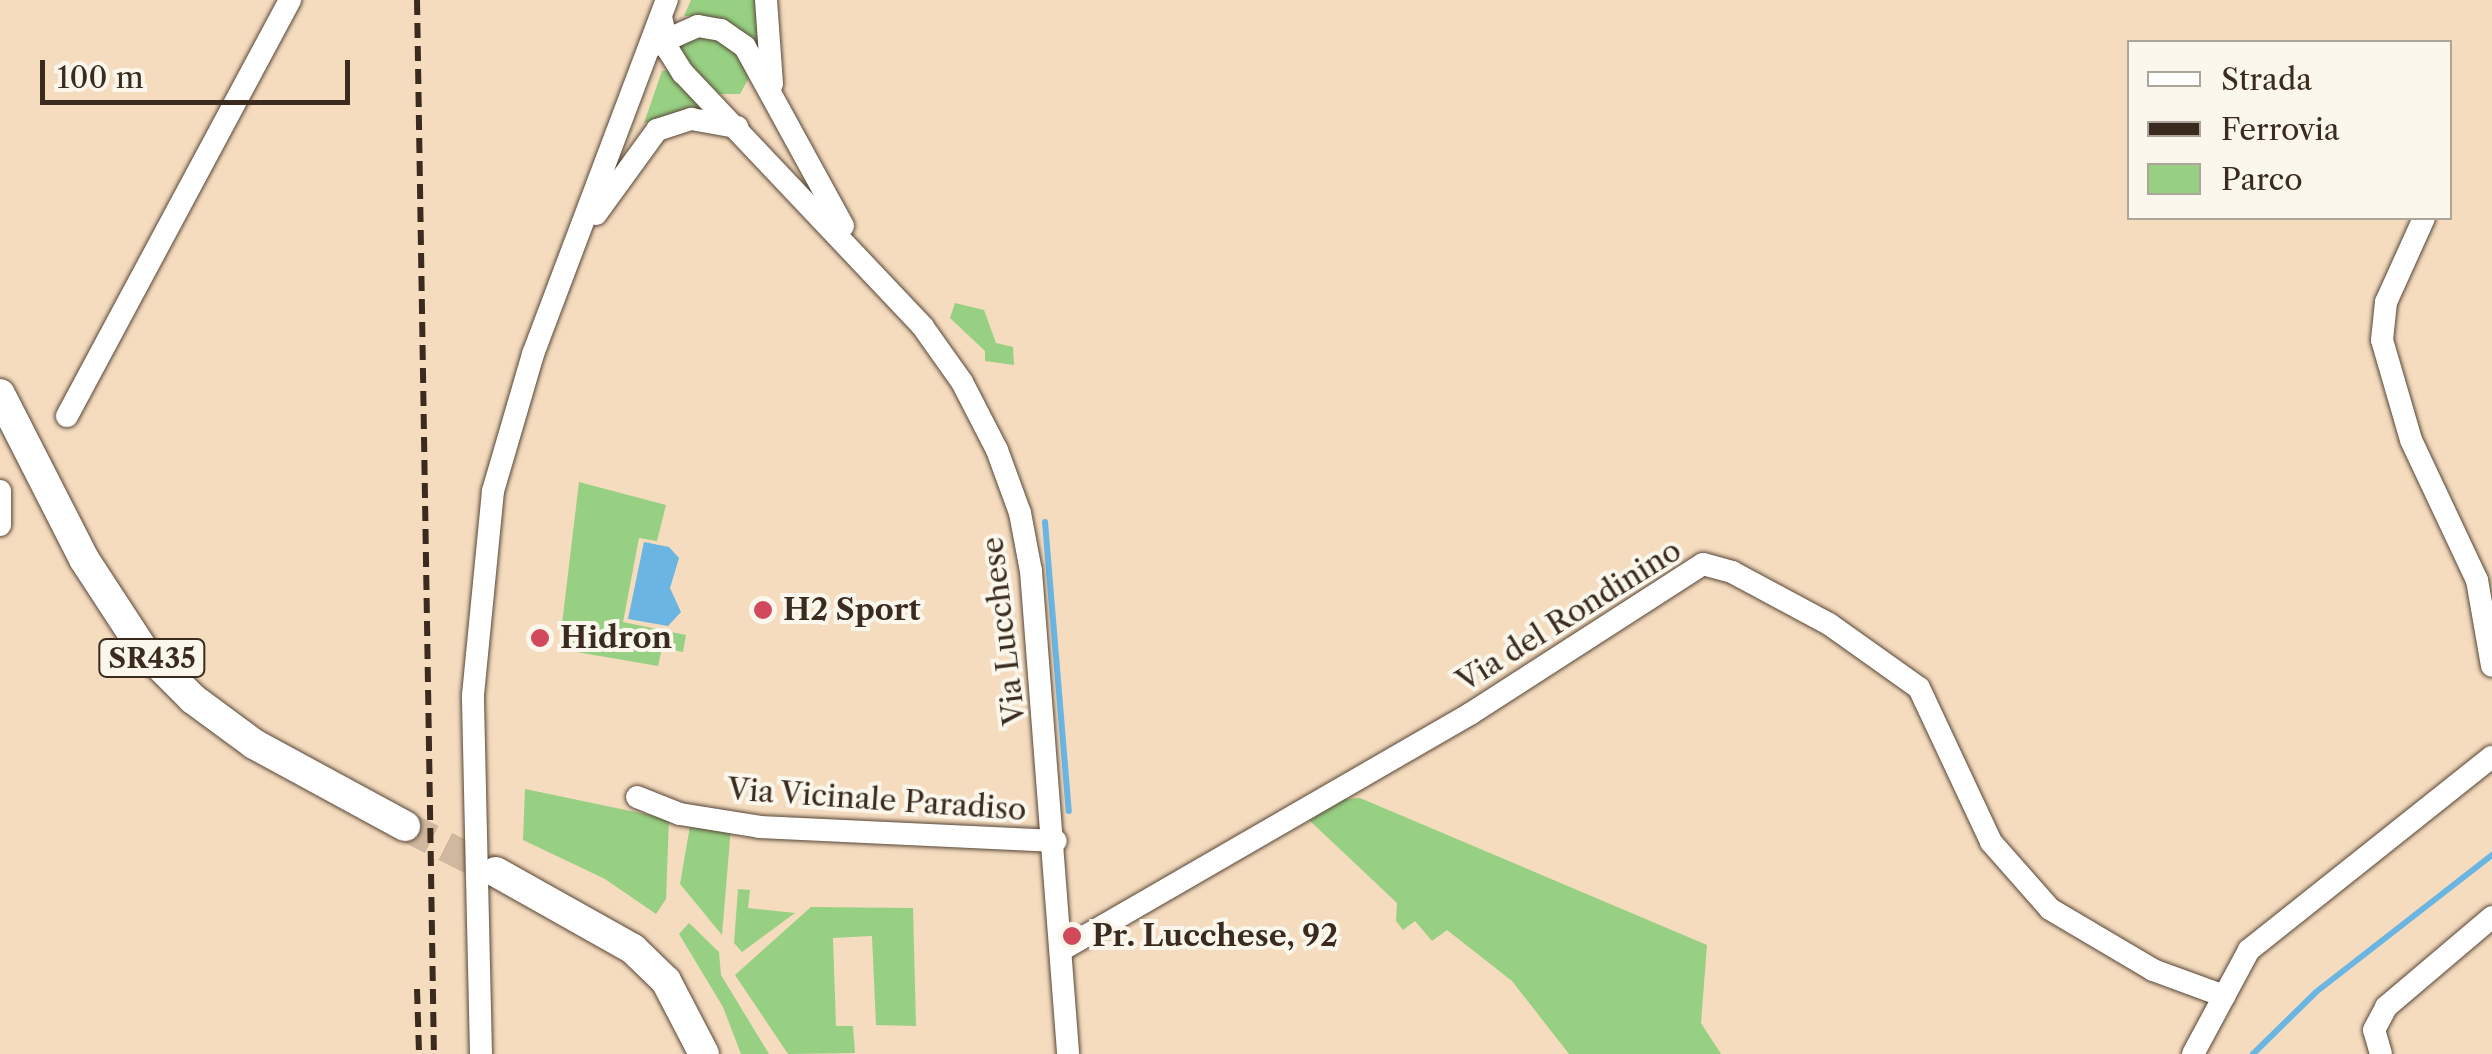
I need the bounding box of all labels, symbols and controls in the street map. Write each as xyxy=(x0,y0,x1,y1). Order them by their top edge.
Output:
scale bar xyxy=(45,40,355,102)
legend xyxy=(2127,40,2452,220)
text: 100 m xyxy=(57,59,144,96)
text: Strada xyxy=(2221,61,2312,98)
text: Ferrovia xyxy=(2221,111,2340,148)
text: Parco xyxy=(2221,161,2303,198)
street label: Via del Rondinino xyxy=(1450,532,1688,700)
street label: Via Lucchese xyxy=(975,535,1033,727)
place label: H2 Sport xyxy=(783,592,921,628)
marker: H2 Sport xyxy=(752,599,774,621)
place label: Hidron xyxy=(560,620,672,656)
marker: Hidron xyxy=(529,627,551,649)
road number: SR435 xyxy=(97,635,207,681)
street label: Via Vicinale Paradiso xyxy=(726,772,1028,828)
place label: Pr. Lucchese, 92 xyxy=(1092,918,1338,954)
marker: Pr. Lucchese, 92 xyxy=(1061,925,1083,947)

